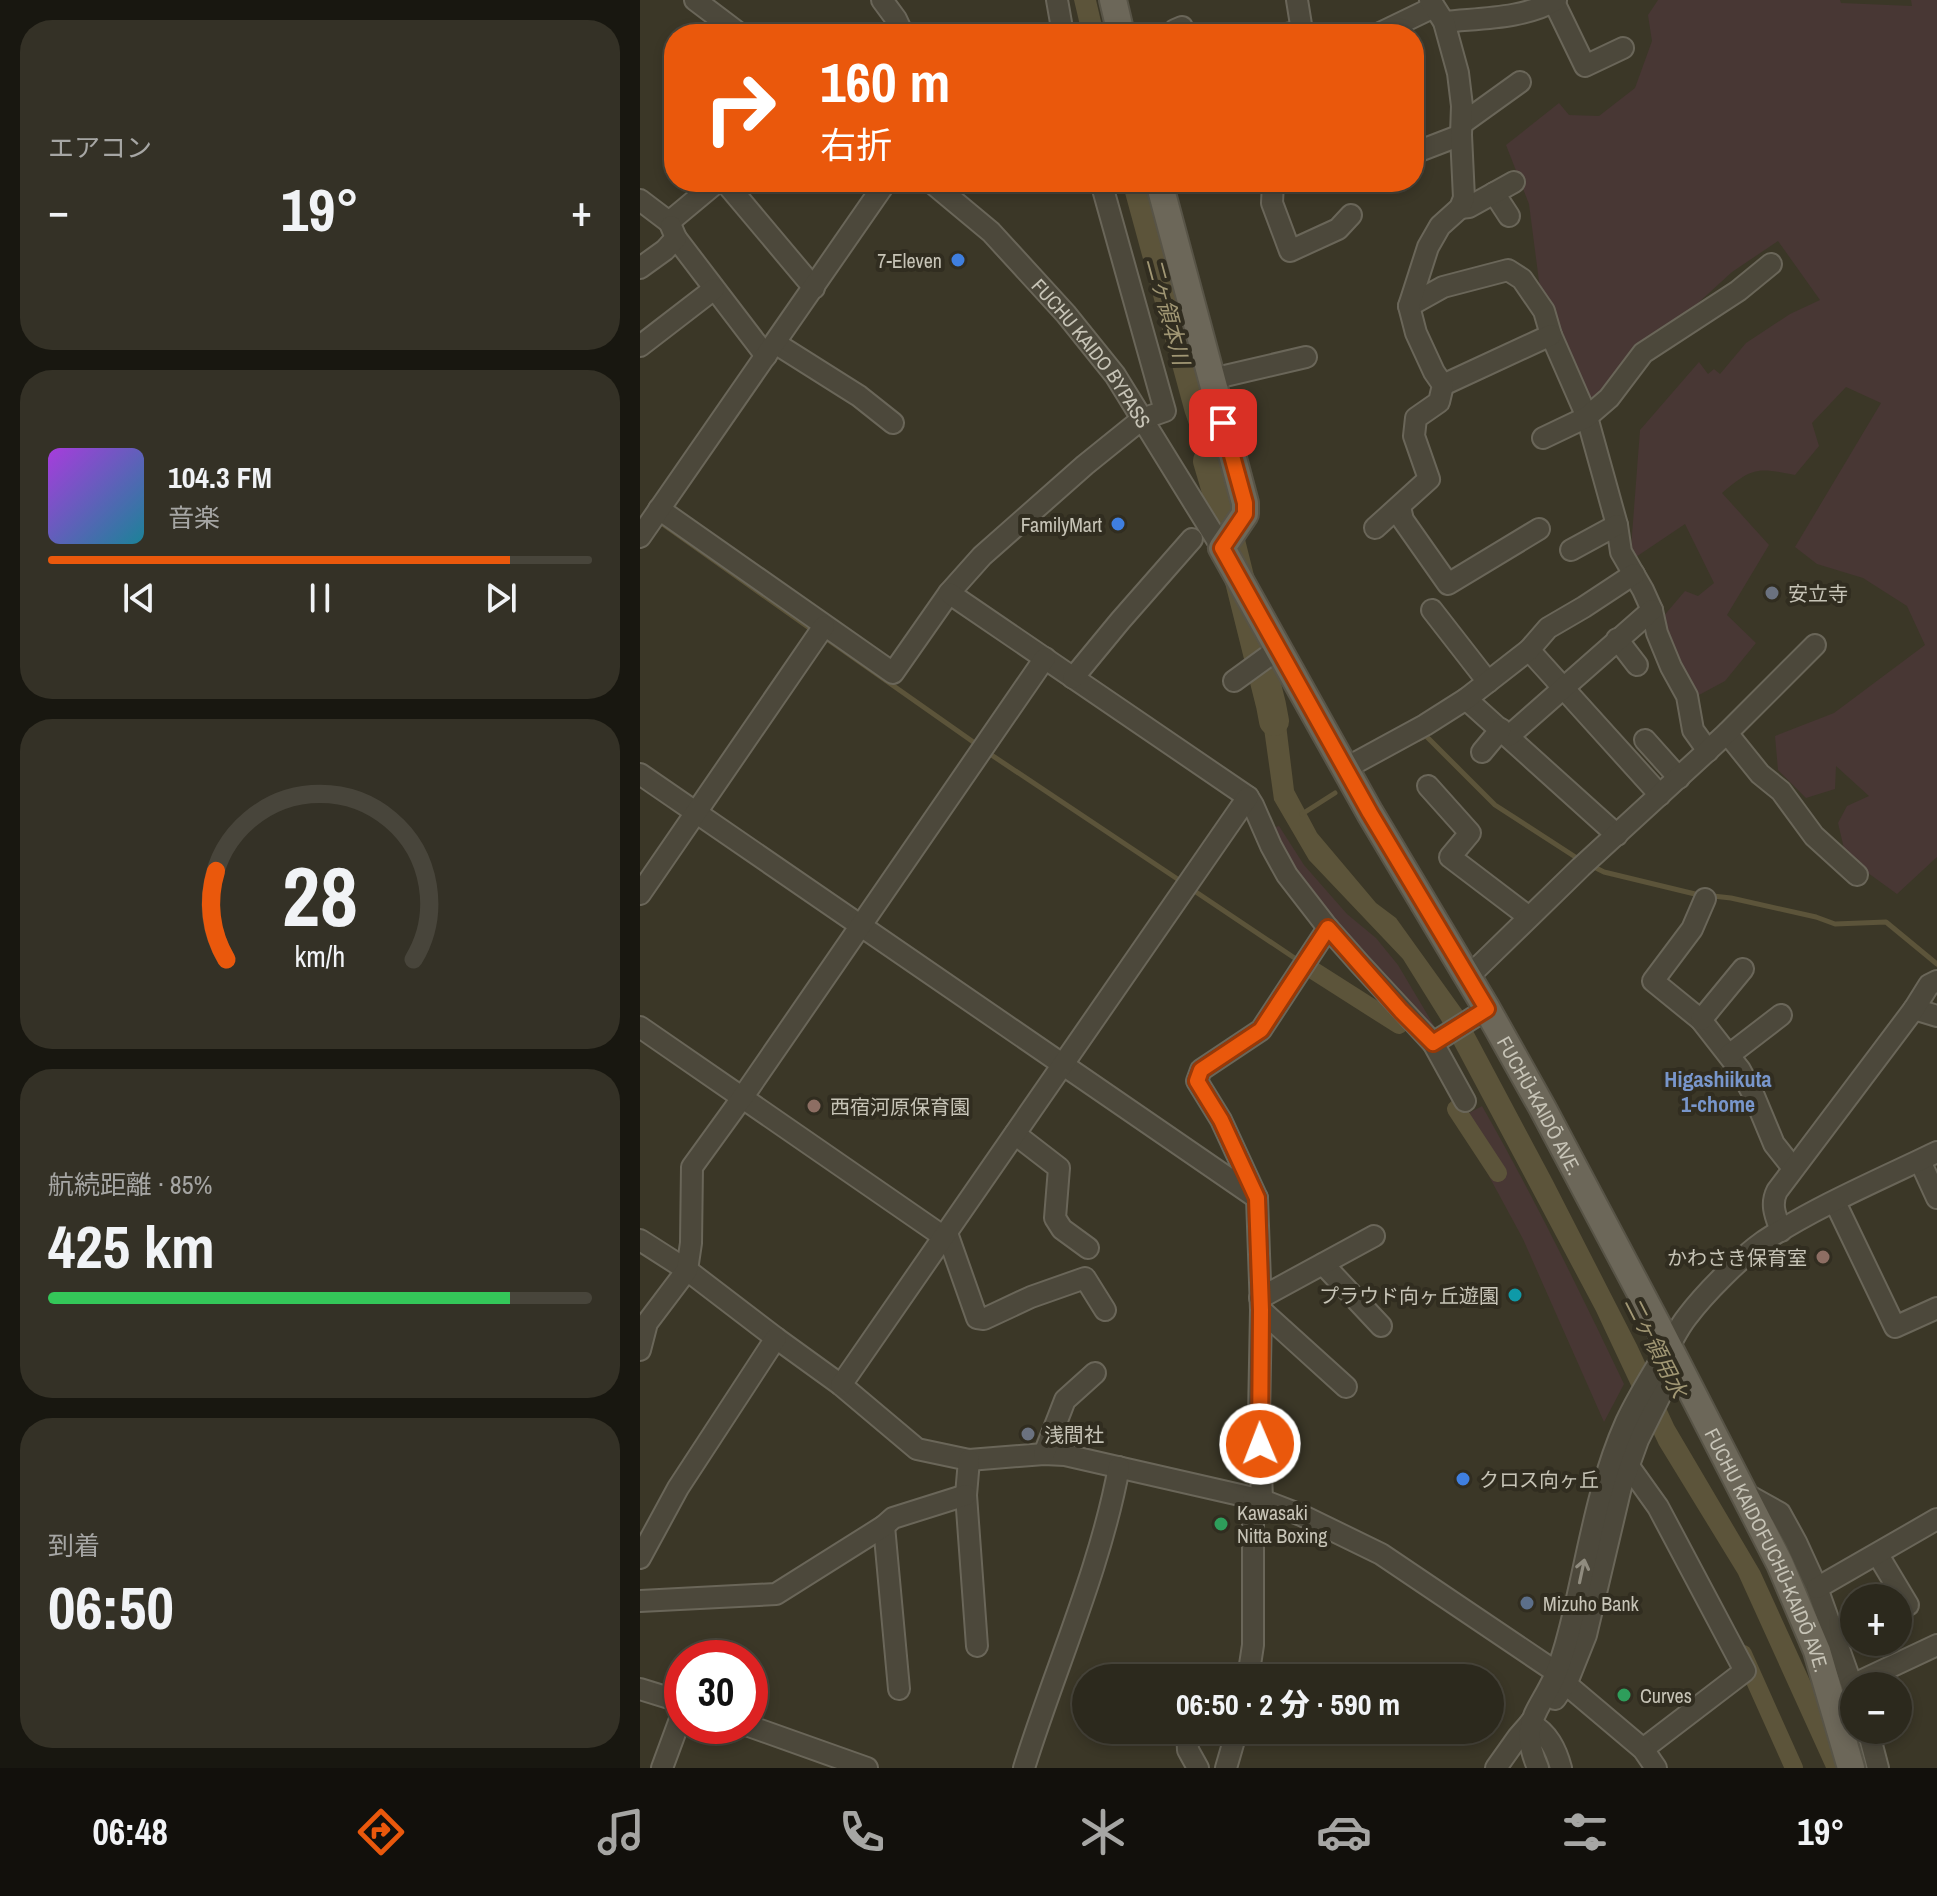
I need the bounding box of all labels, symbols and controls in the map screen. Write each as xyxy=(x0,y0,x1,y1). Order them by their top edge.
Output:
text: 160 m xyxy=(820,44,950,119)
icon: right xyxy=(688,56,792,160)
text: 右折 xyxy=(820,121,892,169)
text: エアコン xyxy=(48,130,152,165)
text: 19° xyxy=(281,169,359,250)
text: − xyxy=(48,180,69,240)
text: + xyxy=(571,180,592,240)
place label: 7-Eleven xyxy=(877,247,942,274)
marker: 7-Eleven xyxy=(949,251,967,269)
water label: 二ヶ領本川 xyxy=(1139,254,1197,370)
street label: FUCHU KAIDO BYPASS xyxy=(1026,272,1158,433)
pin xyxy=(1189,389,1257,457)
icon: arrive xyxy=(1201,401,1245,445)
text: 104.3 FM xyxy=(168,457,272,497)
text: 音楽 xyxy=(168,500,220,535)
place label: FamilyMart xyxy=(1021,511,1102,538)
marker: FamilyMart xyxy=(1109,515,1127,533)
icon: previous xyxy=(117,576,161,620)
icon: pause xyxy=(298,576,342,620)
icon: next xyxy=(479,576,523,620)
place label: 安立寺 xyxy=(1788,580,1848,607)
marker: 安立寺 xyxy=(1763,584,1781,602)
text: 28 xyxy=(282,840,358,952)
text: km/h xyxy=(295,937,345,976)
street label: FUCHŪ-KAIDŌ AVE. xyxy=(1491,1031,1589,1179)
district label: Higashiikuta 1-chome xyxy=(1664,1064,1772,1119)
place label: 西宿河原保育園 xyxy=(830,1093,970,1120)
marker: 西宿河原保育園 xyxy=(805,1097,823,1115)
text: 航続距離 · 85% xyxy=(48,1167,212,1202)
text: 425 km xyxy=(48,1206,215,1287)
place label: かわさき保育室 xyxy=(1667,1244,1807,1271)
marker: かわさき保育室 xyxy=(1814,1248,1832,1266)
place label: プラウド向ヶ丘遊園 xyxy=(1319,1282,1499,1309)
marker: プラウド向ヶ丘遊園 xyxy=(1506,1286,1524,1304)
water label: 二ヶ領用水 xyxy=(1618,1291,1695,1405)
position arrow xyxy=(1218,1402,1302,1486)
place label: 浅間社 xyxy=(1044,1421,1104,1448)
street label: FUCHU KAIDOFUCHŪ-KAIDŌ AVE. xyxy=(1699,1423,1836,1675)
marker: 浅間社 xyxy=(1019,1425,1037,1443)
place label: クロス向ヶ丘 xyxy=(1479,1466,1599,1493)
marker: クロス向ヶ丘 xyxy=(1454,1470,1472,1488)
place label: Kawasaki Nitta Boxing xyxy=(1237,1499,1327,1549)
marker: Kawasaki Nitta Boxing xyxy=(1212,1515,1230,1533)
text: 到着 xyxy=(48,1528,100,1563)
one-way arrow xyxy=(1575,1559,1590,1584)
text: 06:50 xyxy=(48,1567,174,1648)
map controls xyxy=(1840,1584,1912,1744)
button: + xyxy=(1840,1584,1912,1656)
place label: Mizuho Bank xyxy=(1543,1590,1640,1617)
marker: Mizuho Bank xyxy=(1518,1594,1536,1612)
speed limit sign: 30 xyxy=(664,1640,768,1744)
button: − xyxy=(1840,1672,1912,1744)
place label: Curves xyxy=(1640,1682,1692,1709)
text: 06:50 · 2 分 · 590 m xyxy=(1176,1684,1400,1724)
marker: Curves xyxy=(1615,1686,1633,1704)
icon: directions xyxy=(353,1804,409,1860)
icon: music xyxy=(593,1804,649,1860)
icon: phone xyxy=(834,1804,890,1860)
icon: climate xyxy=(1075,1804,1131,1860)
icon: car xyxy=(1316,1804,1372,1860)
icon: filters xyxy=(1557,1804,1613,1860)
text: 06:48 xyxy=(92,1808,168,1856)
text: 19° xyxy=(1797,1808,1845,1856)

